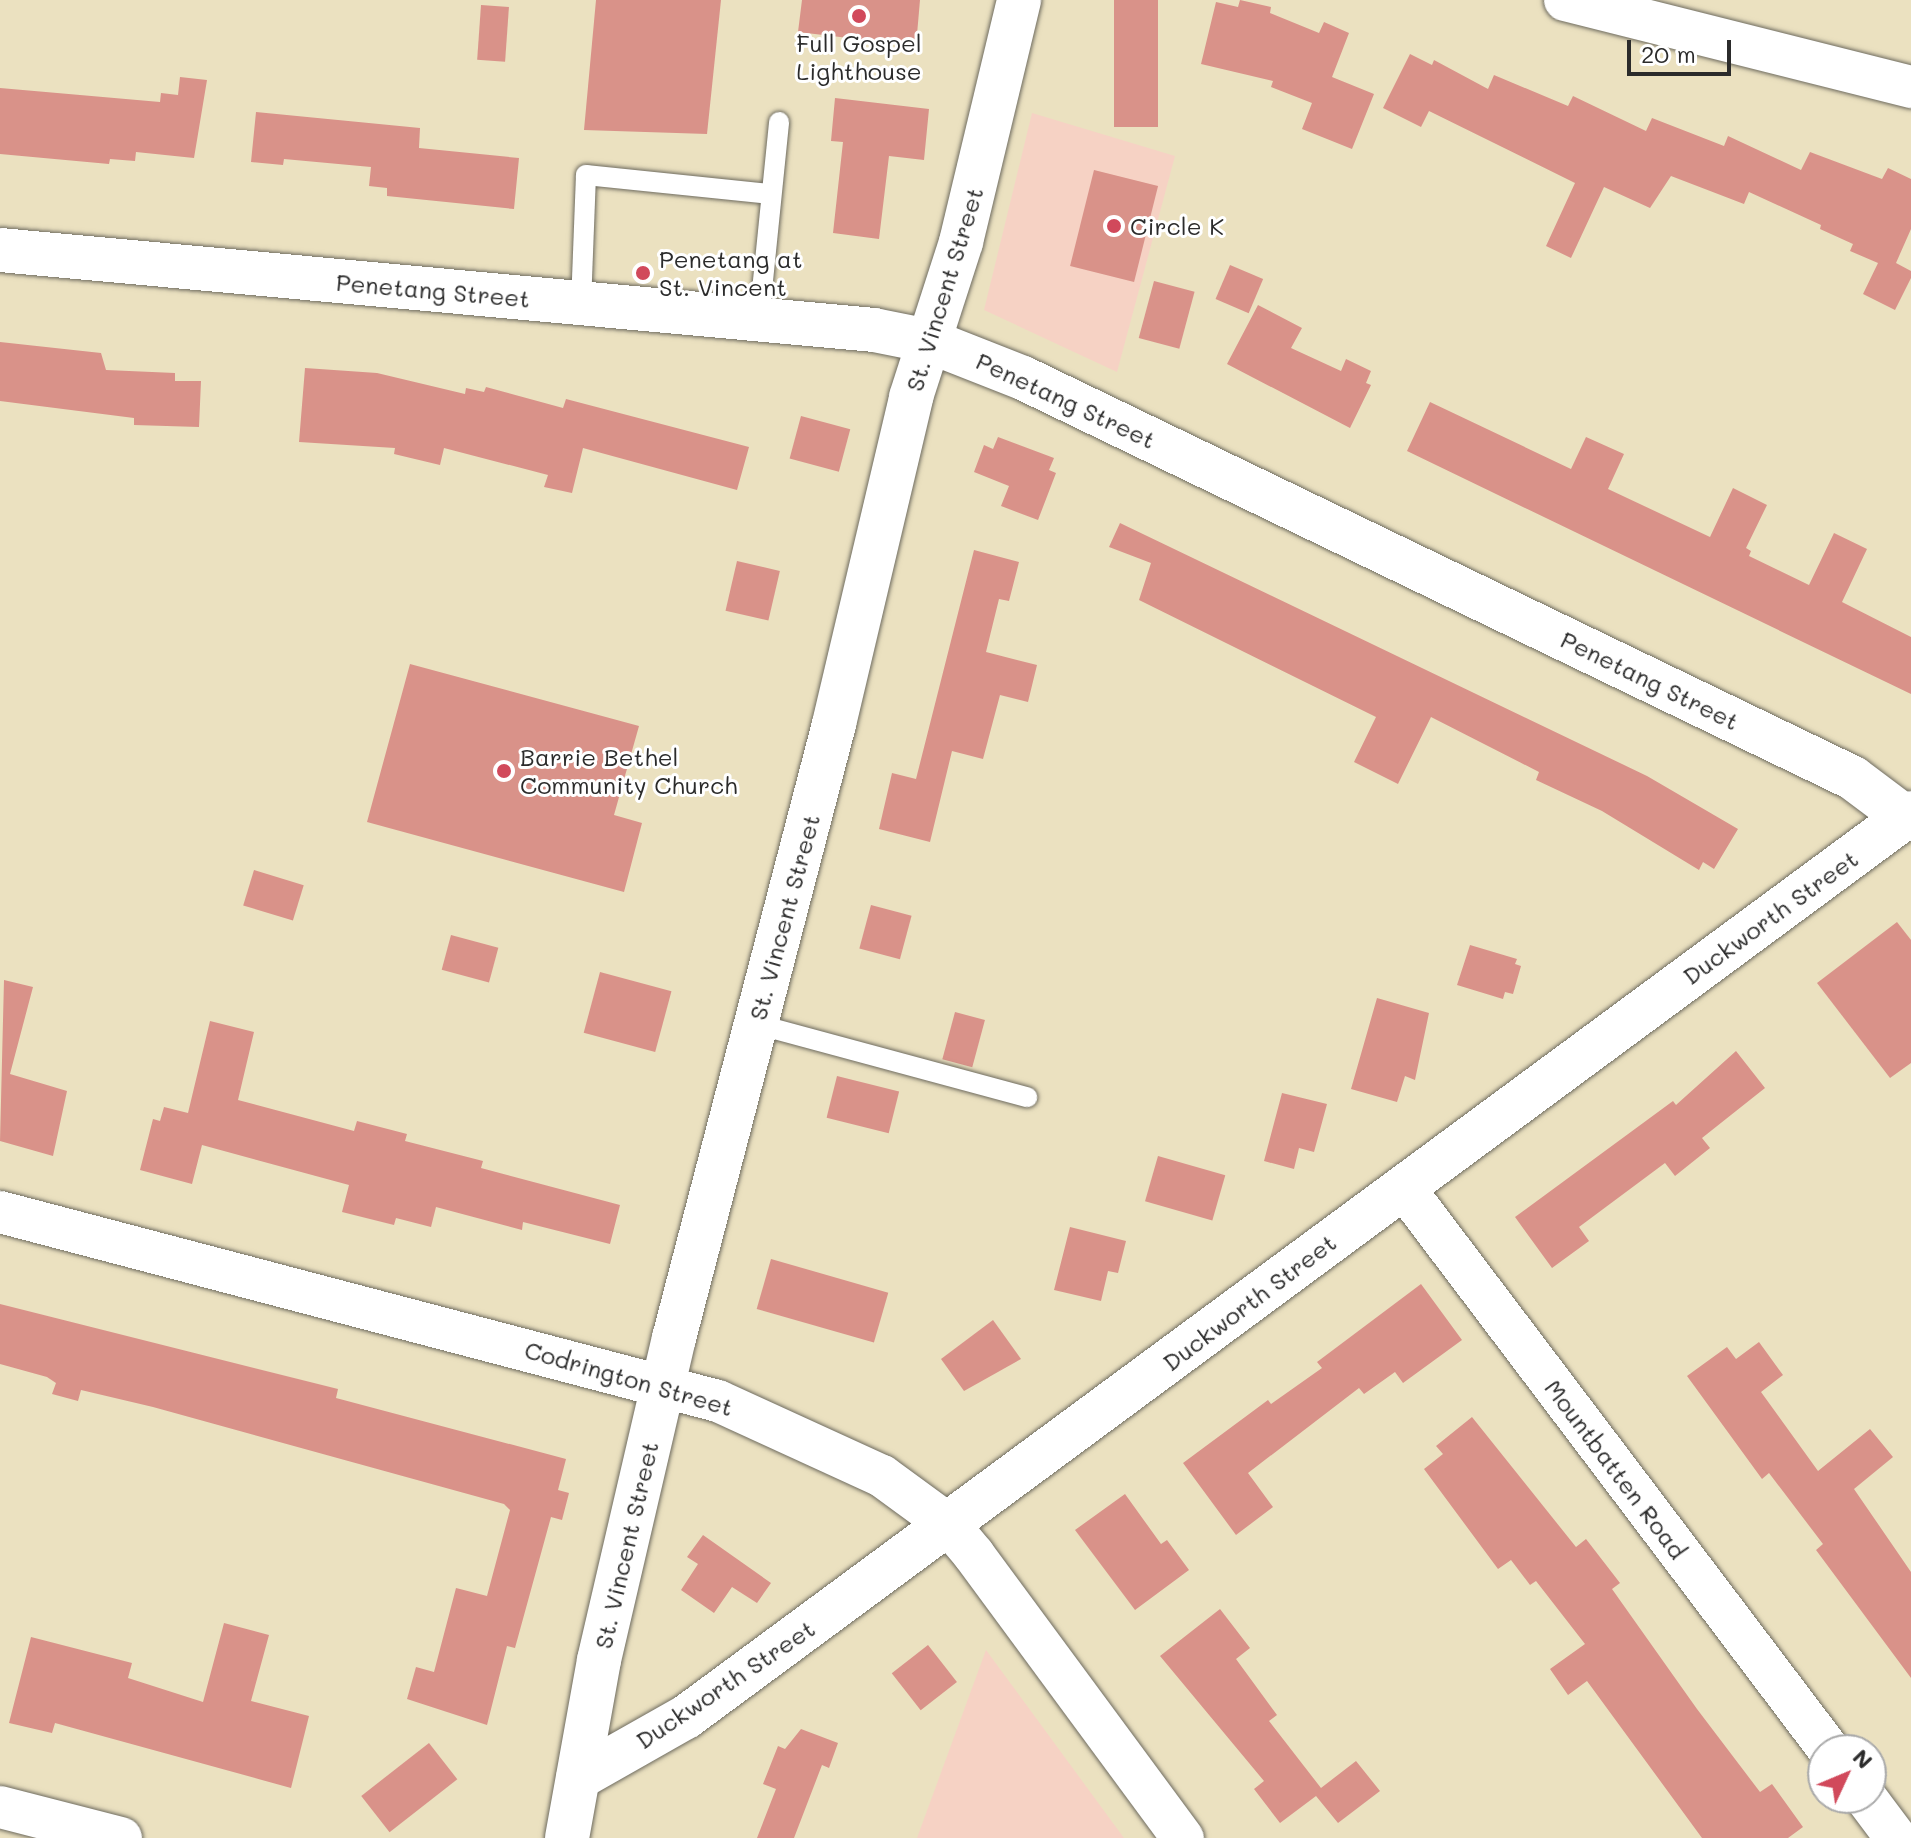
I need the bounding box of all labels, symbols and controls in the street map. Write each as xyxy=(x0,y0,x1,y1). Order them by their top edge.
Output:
marker: Full Gospel Lighthouse xyxy=(850,7,868,25)
scale bar xyxy=(1631,24,1735,74)
place label: Full Gospel Lighthouse xyxy=(796,29,922,85)
text: 20 m xyxy=(1641,38,1696,69)
street label: St. Vincent Street xyxy=(899,184,989,394)
place label: Circle K xyxy=(1130,212,1224,240)
marker: Circle K xyxy=(1105,217,1123,235)
place label: Penetang at St. Vincent xyxy=(659,245,803,301)
marker: Penetang at St. Vincent xyxy=(634,264,652,282)
street label: Penetang Street xyxy=(335,267,531,313)
street label: Penetang Street xyxy=(972,346,1160,454)
street label: Penetang Street xyxy=(1556,624,1744,736)
place label: Barrie Bethel Community Church xyxy=(520,743,738,799)
marker: Barrie Bethel Community Church xyxy=(495,762,513,780)
street label: St. Vincent Street xyxy=(743,811,825,1023)
street label: Duckworth Street xyxy=(1677,844,1863,990)
street label: Duckworth Street xyxy=(1157,1227,1341,1377)
street label: Codrington Street xyxy=(522,1334,736,1422)
street label: Mountbatten Road xyxy=(1539,1374,1693,1564)
street label: St. Vincent Street xyxy=(588,1439,664,1651)
street label: Duckworth Street xyxy=(630,1613,820,1755)
north arrow xyxy=(1807,1734,1887,1814)
text: N xyxy=(1847,1742,1879,1774)

